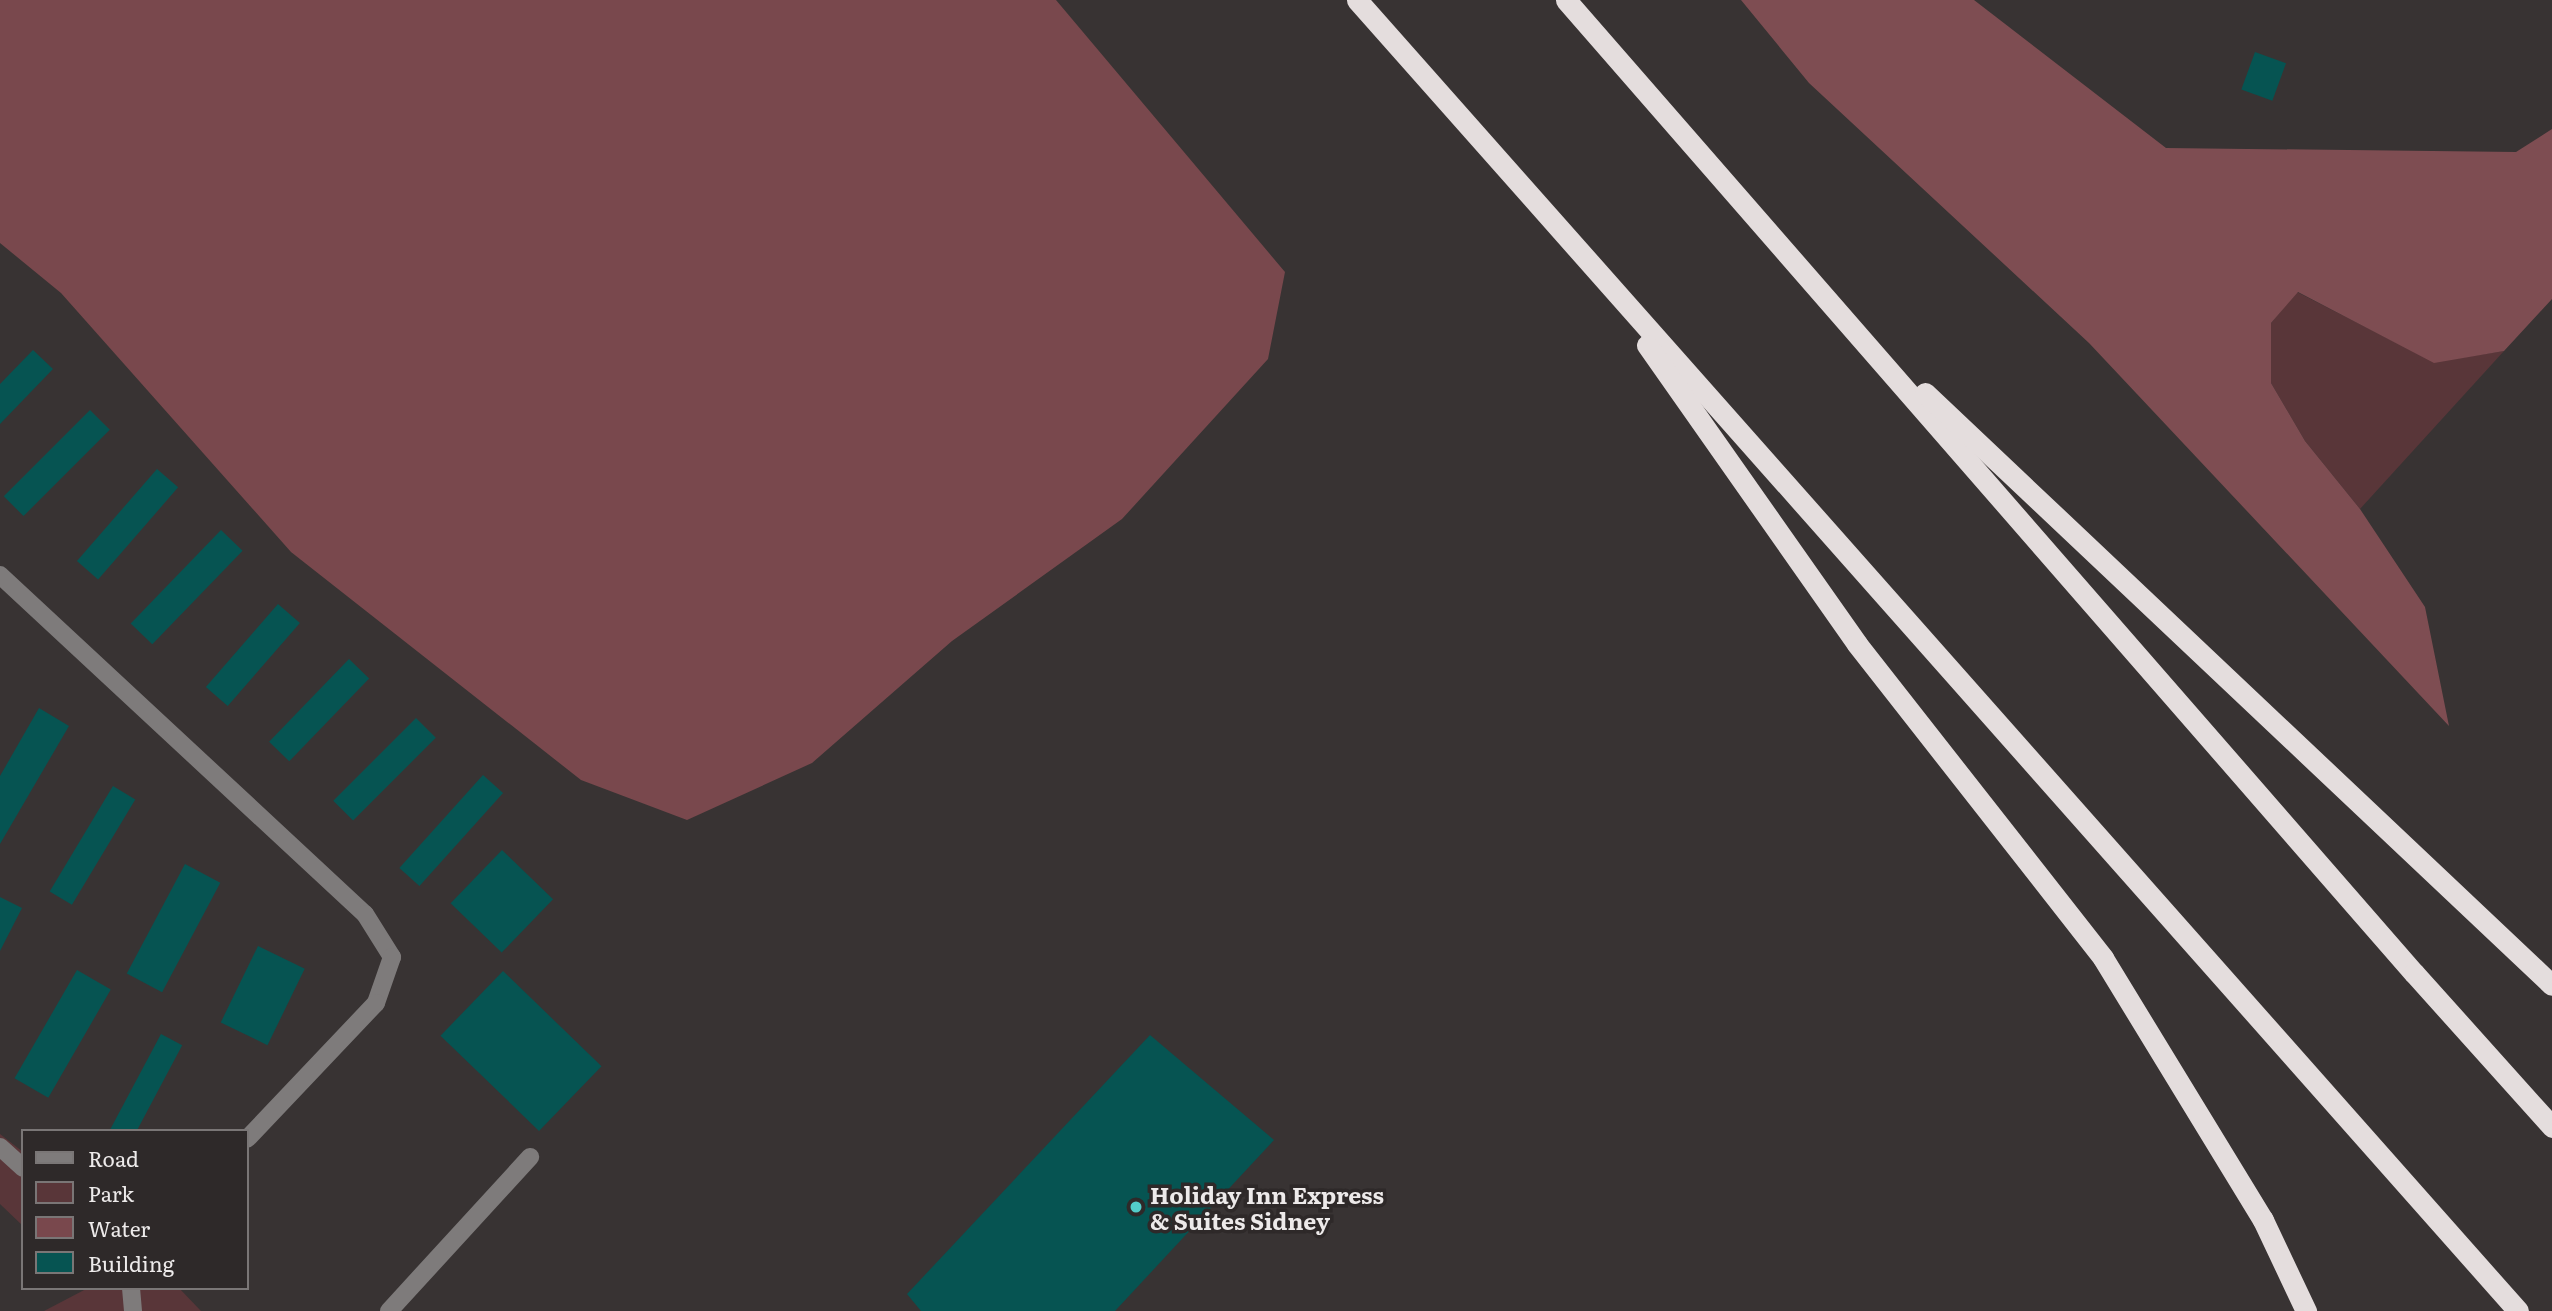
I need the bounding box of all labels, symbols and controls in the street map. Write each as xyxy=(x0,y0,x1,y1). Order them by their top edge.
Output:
legend xyxy=(21,1129,248,1290)
text: Road xyxy=(88,1142,139,1173)
text: Park xyxy=(88,1177,134,1208)
place label: Holiday Inn Express & Suites Sidney xyxy=(1150,1180,1384,1234)
marker: Holiday Inn Express & Suites Sidney xyxy=(1128,1199,1144,1215)
text: Water xyxy=(88,1212,150,1243)
text: Building xyxy=(88,1247,174,1278)

